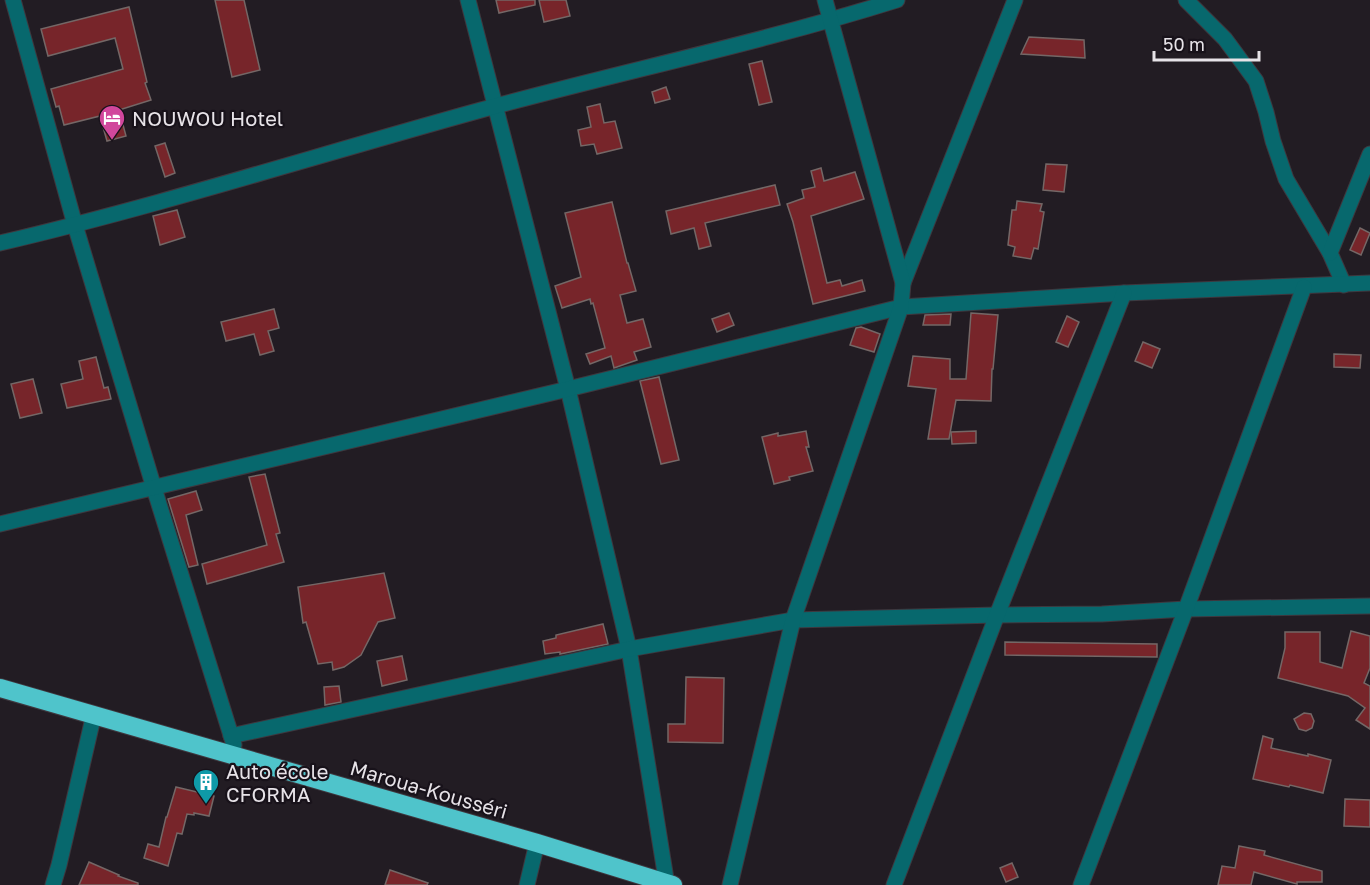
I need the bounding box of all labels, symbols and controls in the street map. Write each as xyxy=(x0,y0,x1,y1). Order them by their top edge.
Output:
scale bar xyxy=(1154,24,1259,62)
text: 50 m xyxy=(1163,33,1205,55)
hotel icon: NOUWOU Hotel xyxy=(97,103,127,141)
place label: NOUWOU Hotel xyxy=(132,106,283,130)
street label: Maroua-Kousséri xyxy=(348,755,510,823)
place label: Auto école CFORMA xyxy=(226,759,328,806)
building icon: Auto école CFORMA xyxy=(191,767,221,805)

